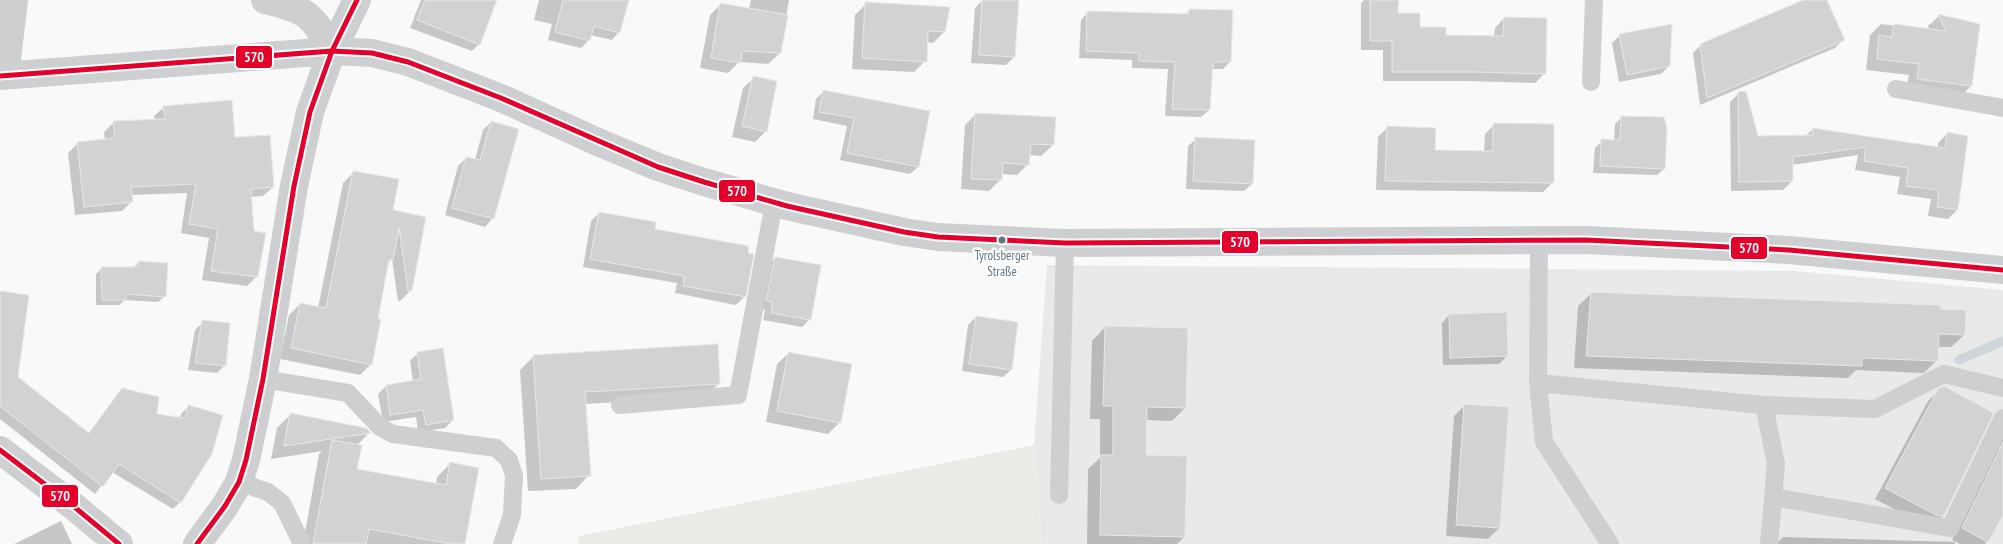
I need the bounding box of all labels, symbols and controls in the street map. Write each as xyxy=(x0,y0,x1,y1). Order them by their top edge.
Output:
line badge: 570 xyxy=(235,45,273,69)
text: 570 xyxy=(244,48,264,66)
line badge: 570 xyxy=(718,179,756,203)
text: 570 xyxy=(727,182,747,200)
line badge: 570 xyxy=(1221,230,1259,254)
text: 570 xyxy=(1230,233,1250,251)
marker: Tyrolsberger Straße xyxy=(997,235,1007,245)
line badge: 570 xyxy=(1730,236,1768,260)
text: 570 xyxy=(1739,239,1759,257)
place label: Tyrolsberger Straße xyxy=(974,247,1030,280)
line badge: 570 xyxy=(41,484,79,508)
text: 570 xyxy=(50,487,70,505)

